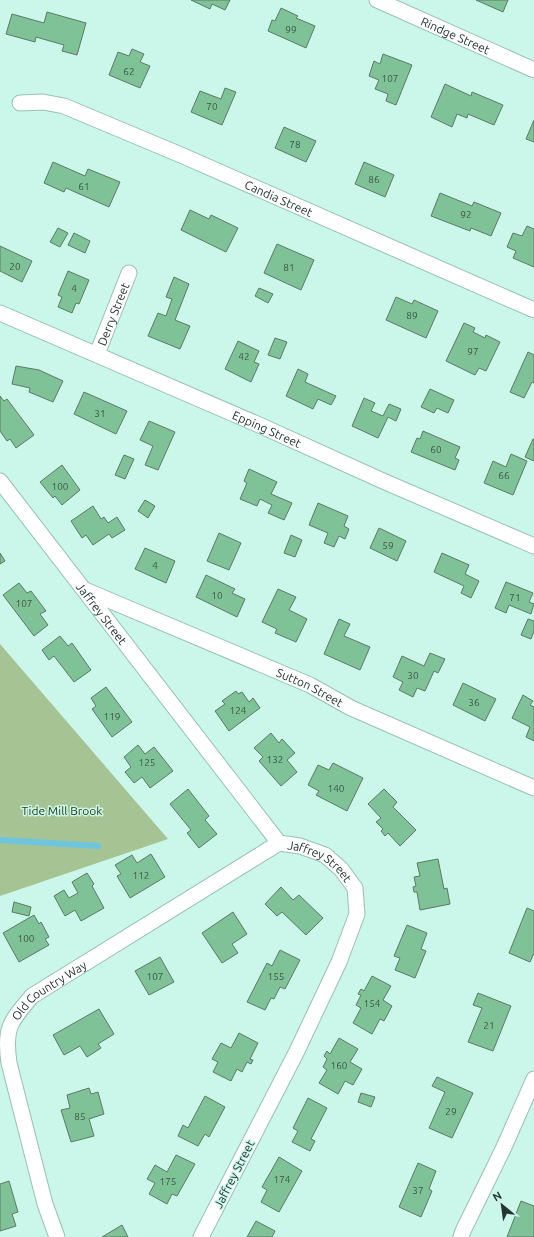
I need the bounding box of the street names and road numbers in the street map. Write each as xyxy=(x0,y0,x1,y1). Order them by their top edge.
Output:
street label: Rindge Street xyxy=(419,14,492,56)
street label: Candia Street xyxy=(243,177,315,219)
street label: Derry Street xyxy=(95,280,131,347)
street label: Epping Street xyxy=(231,408,304,450)
street label: Jaffrey Street xyxy=(74,580,130,647)
street label: Sutton Street xyxy=(275,665,346,709)
street label: Jaffrey Street xyxy=(287,838,355,884)
street label: Old Country Way xyxy=(9,957,89,1022)
street label: Jaffrey Street xyxy=(211,1138,257,1210)

